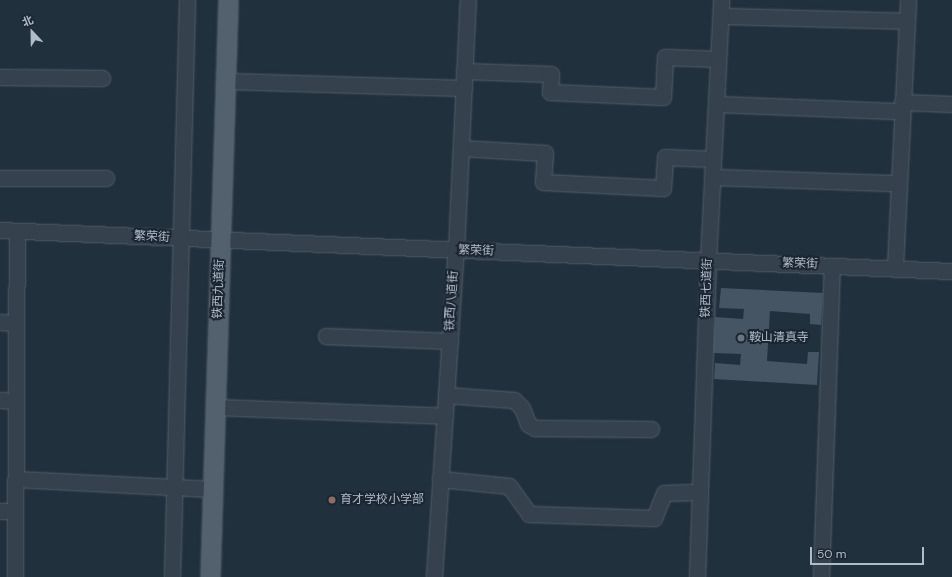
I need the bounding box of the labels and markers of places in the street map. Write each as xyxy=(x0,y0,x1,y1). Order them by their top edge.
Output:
place label: 鞍山清真寺 xyxy=(749,331,809,345)
marker: 鞍山清真寺 xyxy=(736,333,746,343)
place label: 育才学校小学部 xyxy=(340,493,424,507)
marker: 育才学校小学部 xyxy=(327,495,337,505)

